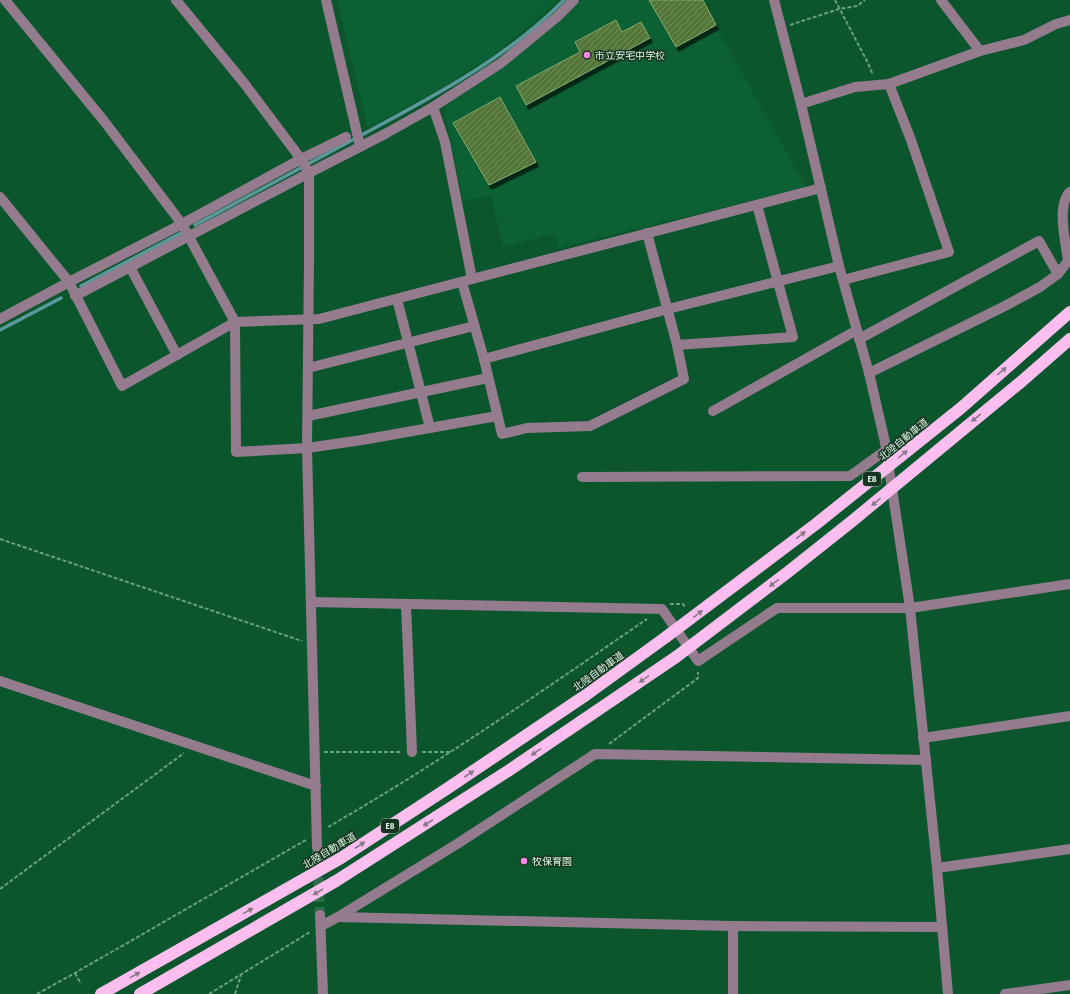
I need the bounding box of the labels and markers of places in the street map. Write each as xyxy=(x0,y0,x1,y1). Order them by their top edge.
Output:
marker: 市立安宅中学校 xyxy=(582,50,592,60)
place label: 市立安宅中学校 xyxy=(595,50,665,62)
marker: 牧保育園 xyxy=(519,856,529,866)
place label: 牧保育園 xyxy=(532,856,572,868)

